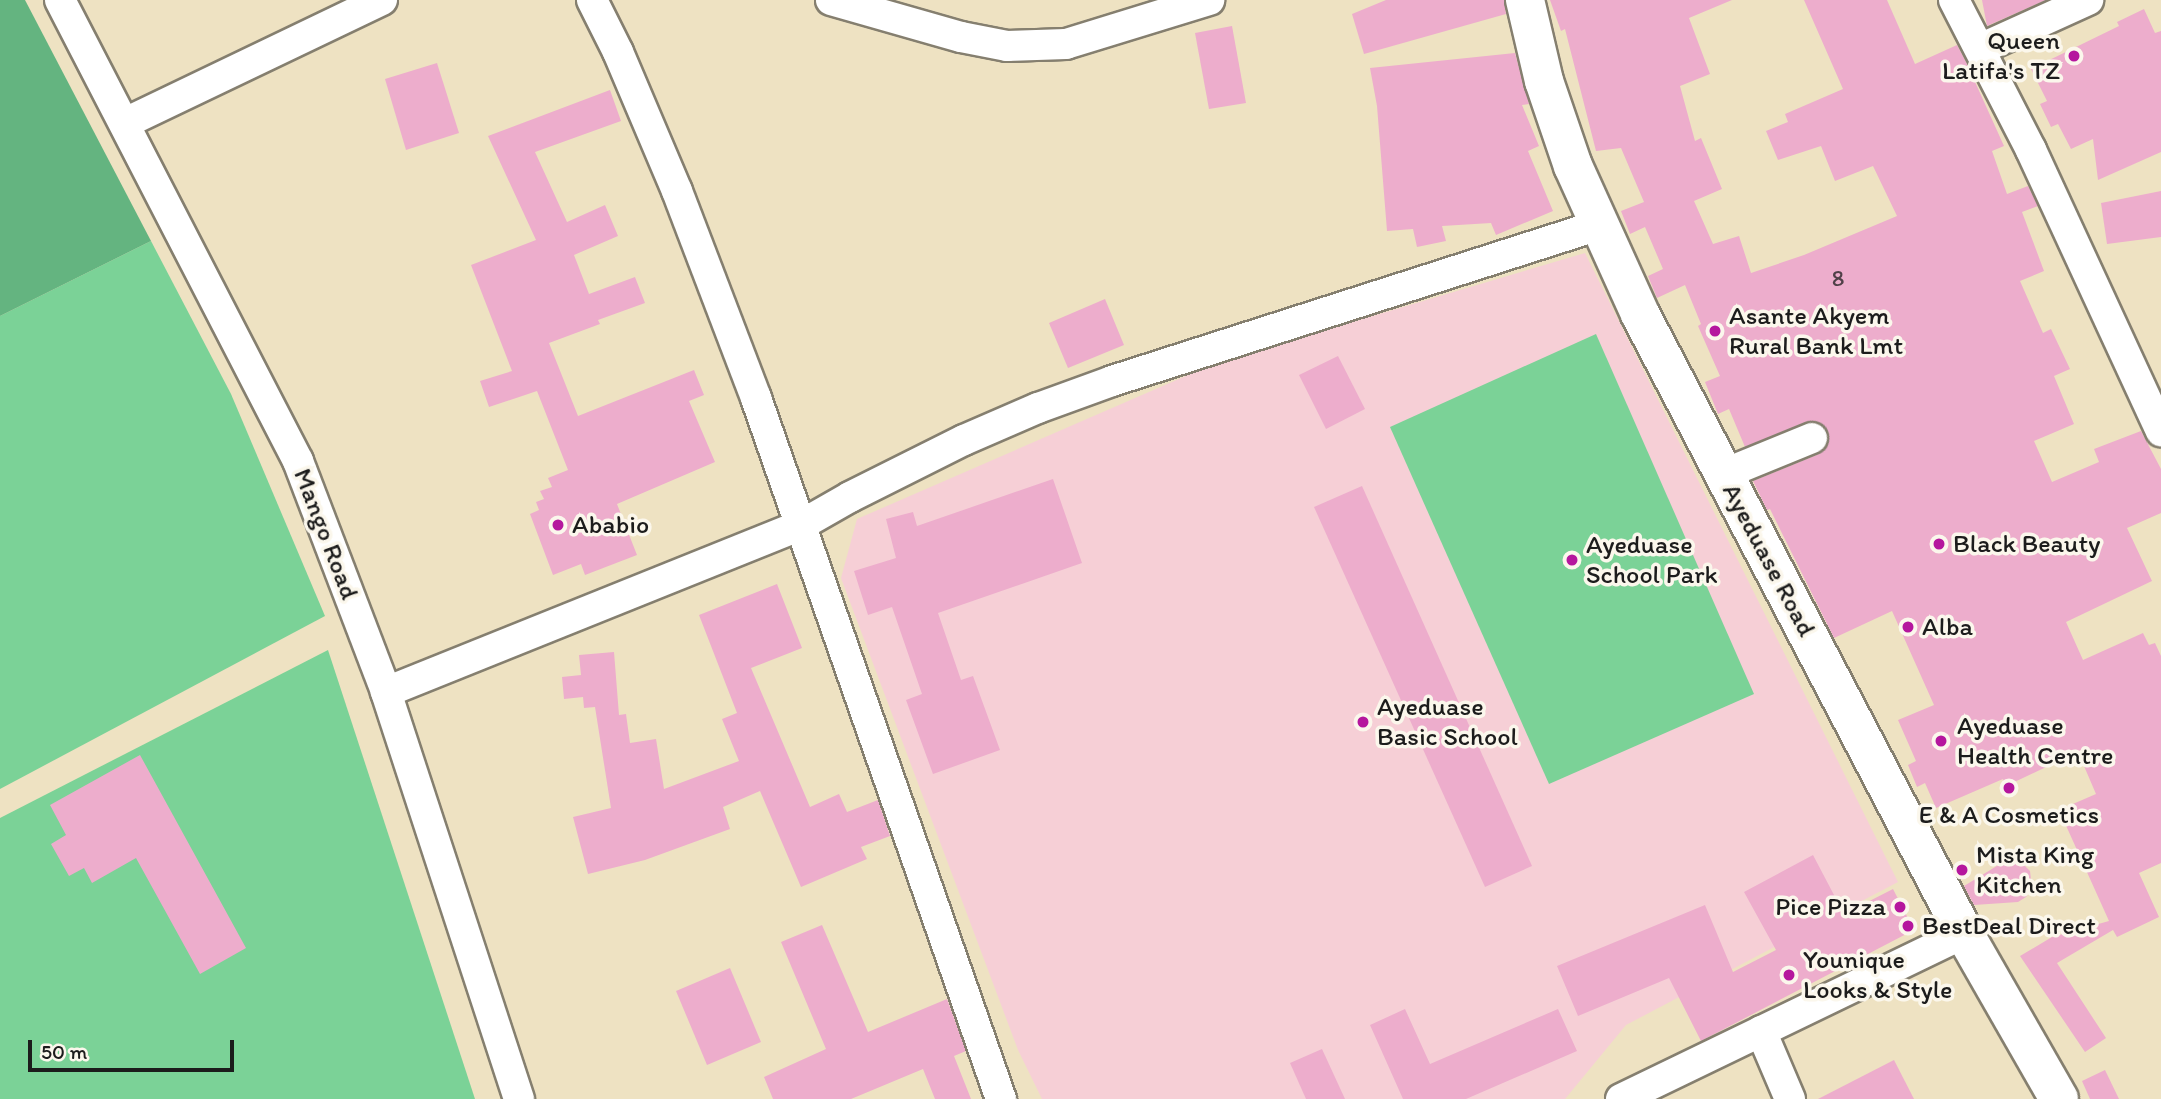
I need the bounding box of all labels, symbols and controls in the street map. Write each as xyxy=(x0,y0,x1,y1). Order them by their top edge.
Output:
place label: Queen Latifa's TZ xyxy=(1942,25,2060,86)
marker: Queen Latifa's TZ xyxy=(2066,48,2082,64)
house number: 8 xyxy=(1832,264,1844,292)
place label: Asante Akyem Rural Bank Lmt xyxy=(1729,300,1904,362)
marker: Asante Akyem Rural Bank Lmt xyxy=(1707,323,1723,339)
street label: Mango Road xyxy=(287,464,365,604)
street label: Ayeduase Road xyxy=(1716,478,1822,642)
place label: Ababio xyxy=(572,509,649,541)
marker: Ababio xyxy=(550,517,566,533)
place label: Black Beauty xyxy=(1953,528,2100,560)
place label: Ayeduase School Park xyxy=(1586,529,1717,590)
marker: Black Beauty xyxy=(1931,536,1947,552)
marker: Ayeduase School Park xyxy=(1564,552,1580,568)
place label: Alba xyxy=(1922,611,1973,643)
marker: Alba xyxy=(1900,619,1916,635)
place label: Ayeduase Basic School xyxy=(1377,691,1517,752)
place label: Ayeduase Health Centre xyxy=(1957,710,2113,772)
marker: Ayeduase Basic School xyxy=(1355,714,1371,730)
marker: Ayeduase Health Centre xyxy=(1931,731,1951,751)
marker: E & A Cosmetics xyxy=(2001,780,2017,796)
place label: E & A Cosmetics xyxy=(1919,799,2099,831)
place label: Mista King Kitchen xyxy=(1976,839,2094,900)
marker: Mista King Kitchen xyxy=(1954,862,1970,878)
place label: Pice Pizza xyxy=(1776,891,1886,923)
marker: Pice Pizza xyxy=(1892,899,1908,915)
place label: BestDeal Direct xyxy=(1922,910,2096,942)
marker: BestDeal Direct xyxy=(1900,918,1916,934)
place label: Younique Looks & Style xyxy=(1803,944,1952,1006)
marker: Younique Looks & Style xyxy=(1781,967,1797,983)
scale bar xyxy=(32,1026,238,1070)
text: 50 m xyxy=(41,1039,87,1064)

